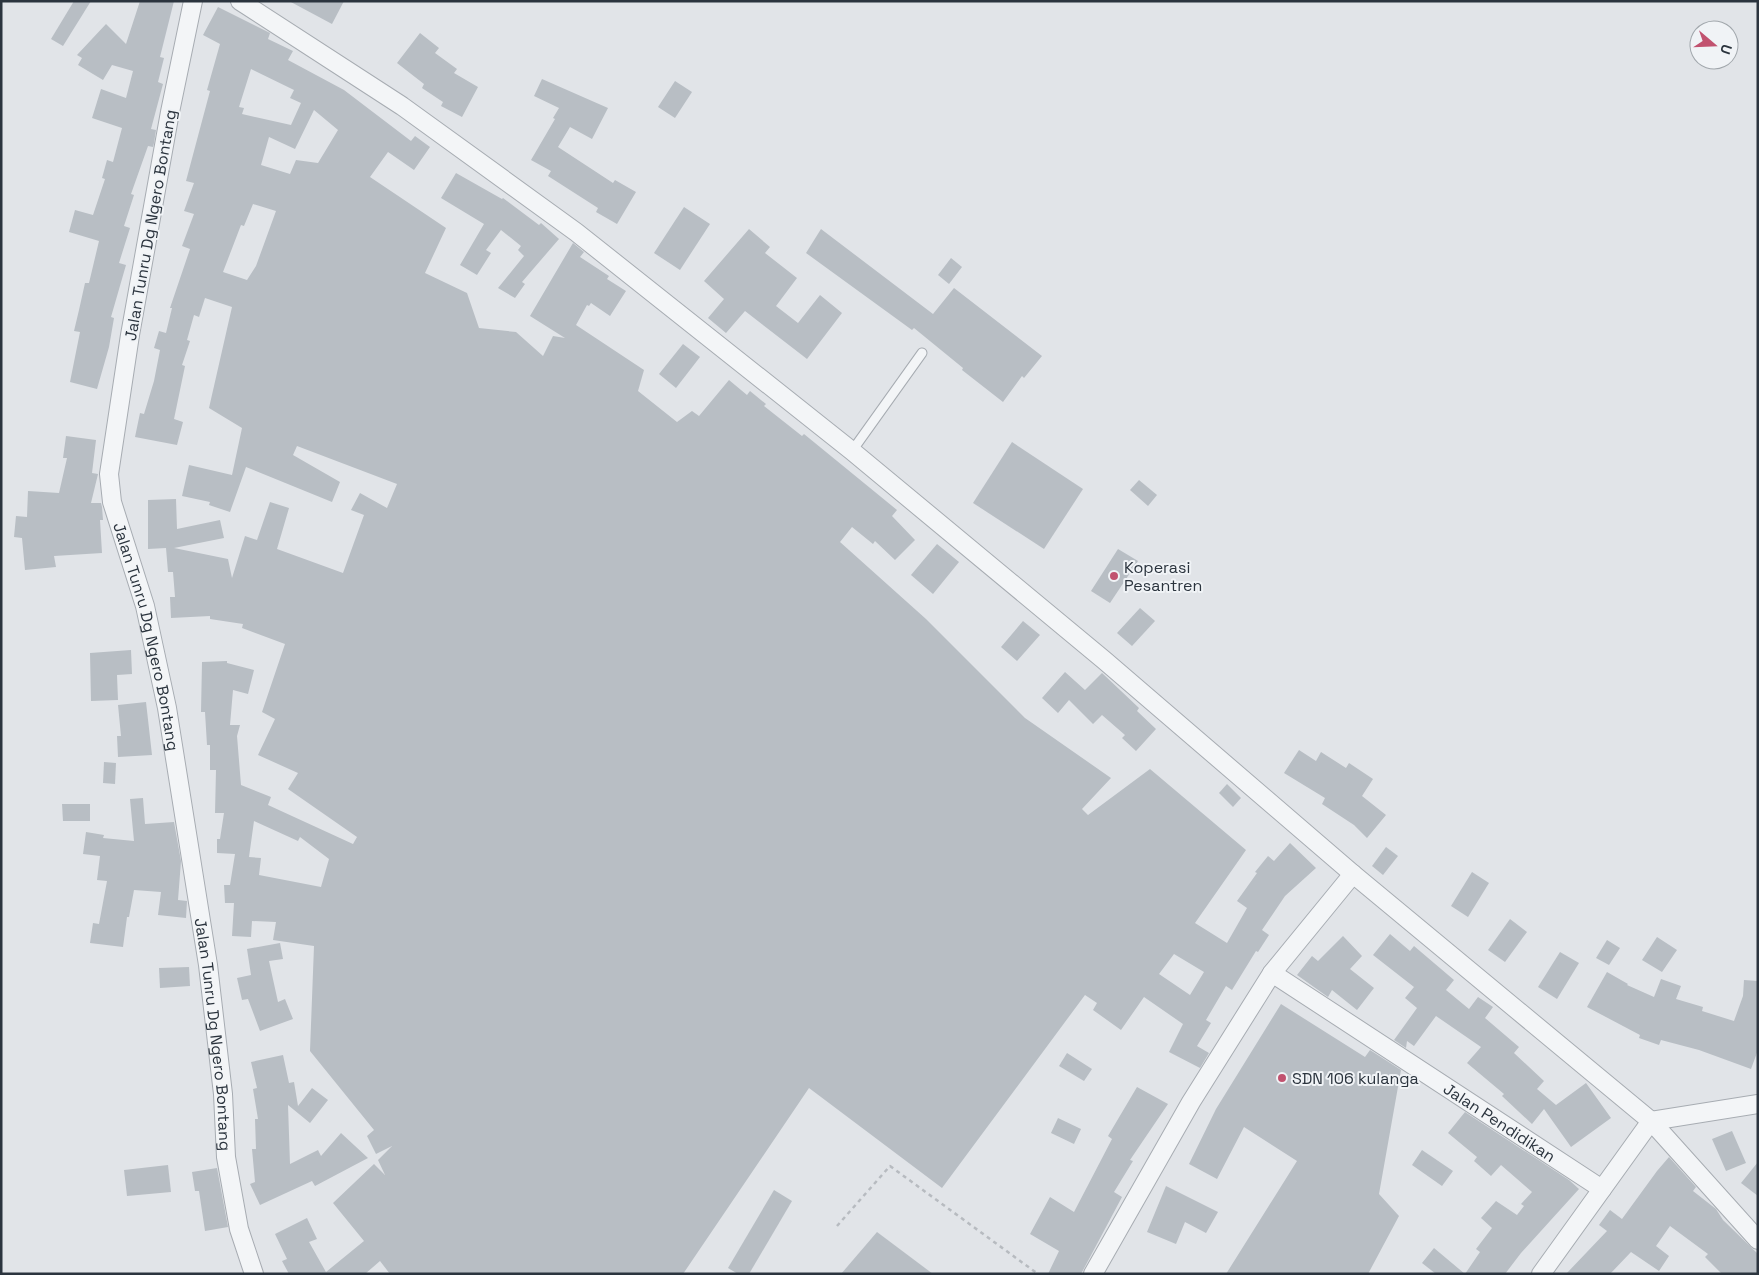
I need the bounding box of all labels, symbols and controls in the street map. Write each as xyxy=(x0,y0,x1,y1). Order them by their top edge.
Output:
north arrow xyxy=(1689,20,1739,70)
text: U xyxy=(1716,42,1736,57)
street label: Jalan Tunru Dg Ngero Bontang xyxy=(120,108,181,342)
street label: Jalan Tunru Dg Ngero Bontang xyxy=(108,520,184,752)
place label: Koperasi Pesantren xyxy=(1124,557,1202,596)
marker: Koperasi Pesantren xyxy=(1108,570,1120,582)
street label: Jalan Tunru Dg Ngero Bontang xyxy=(190,916,236,1152)
place label: SDN 106 kulanga xyxy=(1292,1068,1419,1089)
marker: SDN 106 kulanga xyxy=(1276,1072,1288,1084)
street label: Jalan Pendidikan xyxy=(1439,1078,1559,1167)

